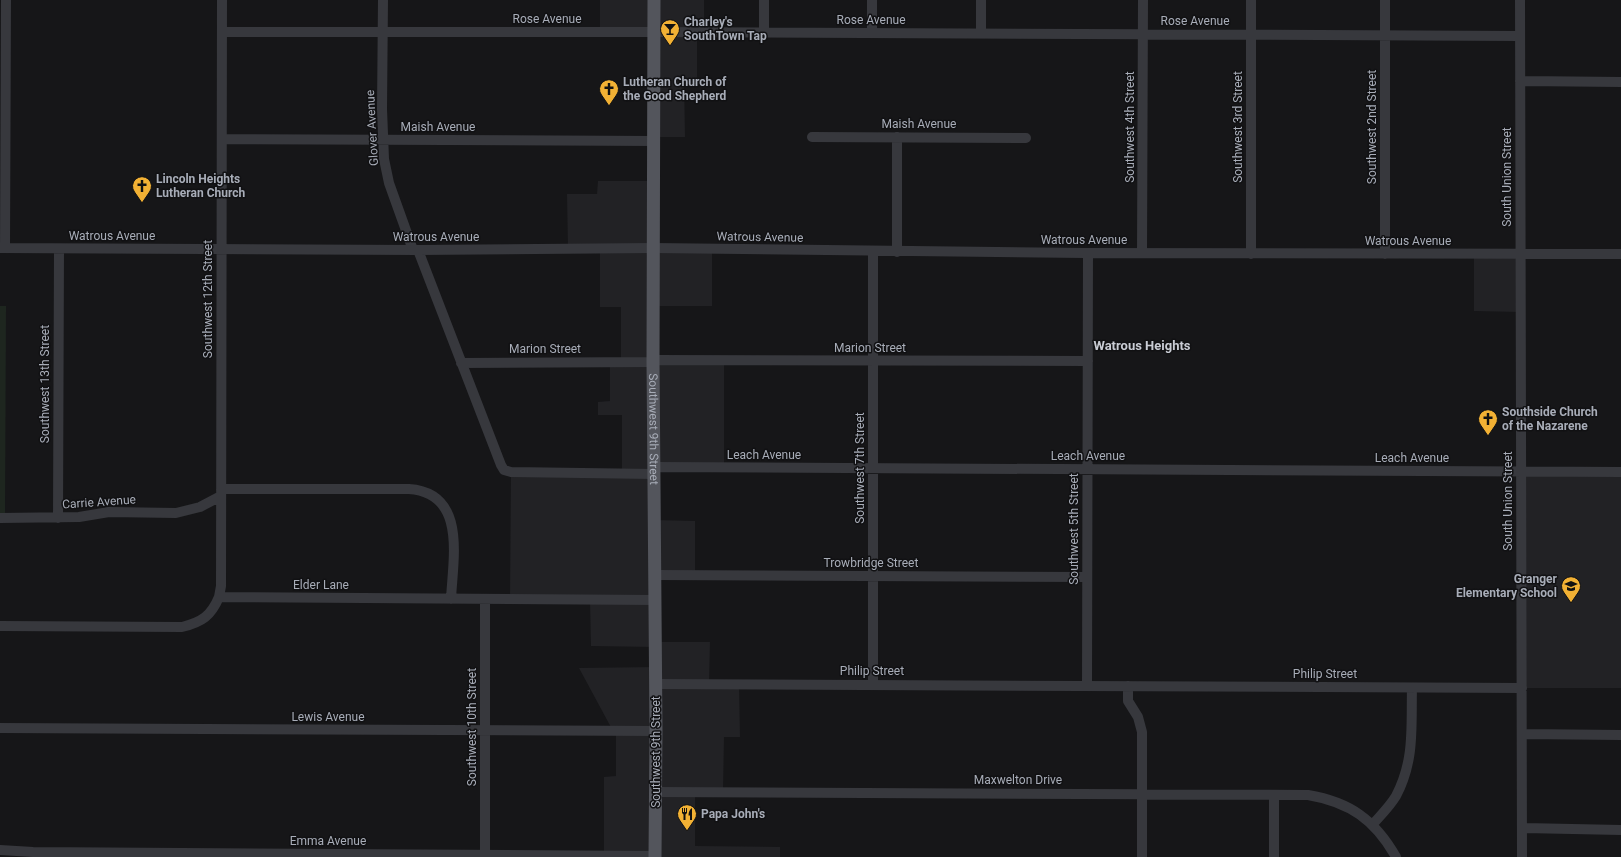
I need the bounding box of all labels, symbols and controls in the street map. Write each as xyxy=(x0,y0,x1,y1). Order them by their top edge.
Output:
street label: Rose Avenue xyxy=(512,12,582,26)
street label: Rose Avenue xyxy=(836,13,906,27)
street label: Rose Avenue xyxy=(1160,14,1230,28)
place label: Charley's SouthTown Tap xyxy=(684,15,767,43)
bar icon: Charley's SouthTown Tap xyxy=(659,18,681,46)
street label: Southwest 2nd Street xyxy=(1365,70,1379,184)
street label: Southwest 4th Street xyxy=(1123,71,1137,183)
street label: Southwest 3rd Street xyxy=(1231,71,1245,183)
place label: Lutheran Church of the Good Shepherd xyxy=(623,75,727,103)
church icon: Lutheran Church of the Good Shepherd xyxy=(598,78,620,106)
street label: Glover Avenue xyxy=(363,90,381,166)
street label: Maish Avenue xyxy=(882,117,956,131)
street label: Maish Avenue xyxy=(401,120,475,134)
street label: South Union Street xyxy=(1500,127,1514,227)
place label: Lincoln Heights Lutheran Church xyxy=(156,172,245,200)
church icon: Lincoln Heights Lutheran Church xyxy=(131,175,153,203)
street label: Watrous Avenue xyxy=(69,229,155,243)
street label: Watrous Avenue xyxy=(717,229,803,245)
street label: Watrous Avenue xyxy=(393,230,479,244)
street label: Watrous Avenue xyxy=(1041,233,1127,247)
street label: Watrous Avenue xyxy=(1365,234,1451,248)
street label: Southwest 12th Street xyxy=(201,240,215,358)
street label: Southwest 13th Street xyxy=(38,325,52,443)
district label: Watrous Heights xyxy=(1093,338,1191,353)
street label: Marion Street xyxy=(834,341,906,355)
street label: Marion Street xyxy=(509,342,581,356)
street label: Southwest 9th Street xyxy=(646,373,661,485)
place label: Southside Church of the Nazarene xyxy=(1502,405,1598,433)
church icon: Southside Church of the Nazarene xyxy=(1477,408,1499,436)
street label: Southwest 7th Street xyxy=(853,412,867,524)
street label: Leach Avenue xyxy=(727,448,801,462)
street label: Leach Avenue xyxy=(1051,449,1125,463)
street label: Leach Avenue xyxy=(1375,451,1449,465)
street label: South Union Street xyxy=(1501,451,1515,551)
street label: Southwest 5th Street xyxy=(1067,473,1081,585)
street label: Carrie Avenue xyxy=(62,492,136,512)
street label: Trowbridge Street xyxy=(824,556,918,570)
place label: Granger Elementary School xyxy=(1456,572,1558,600)
school or university icon: Granger Elementary School xyxy=(1560,575,1582,603)
street label: Elder Lane xyxy=(293,578,349,592)
street label: Philip Street xyxy=(840,664,904,678)
street label: Philip Street xyxy=(1293,667,1357,681)
street label: Southwest 10th Street xyxy=(465,668,479,786)
street label: Southwest 9th Street xyxy=(649,696,663,808)
street label: Lewis Avenue xyxy=(291,710,365,724)
street label: Maxwelton Drive xyxy=(974,773,1062,787)
restaurant icon: Papa John's xyxy=(676,803,698,831)
place label: Papa John's xyxy=(701,807,765,821)
street label: Emma Avenue xyxy=(290,834,366,848)

